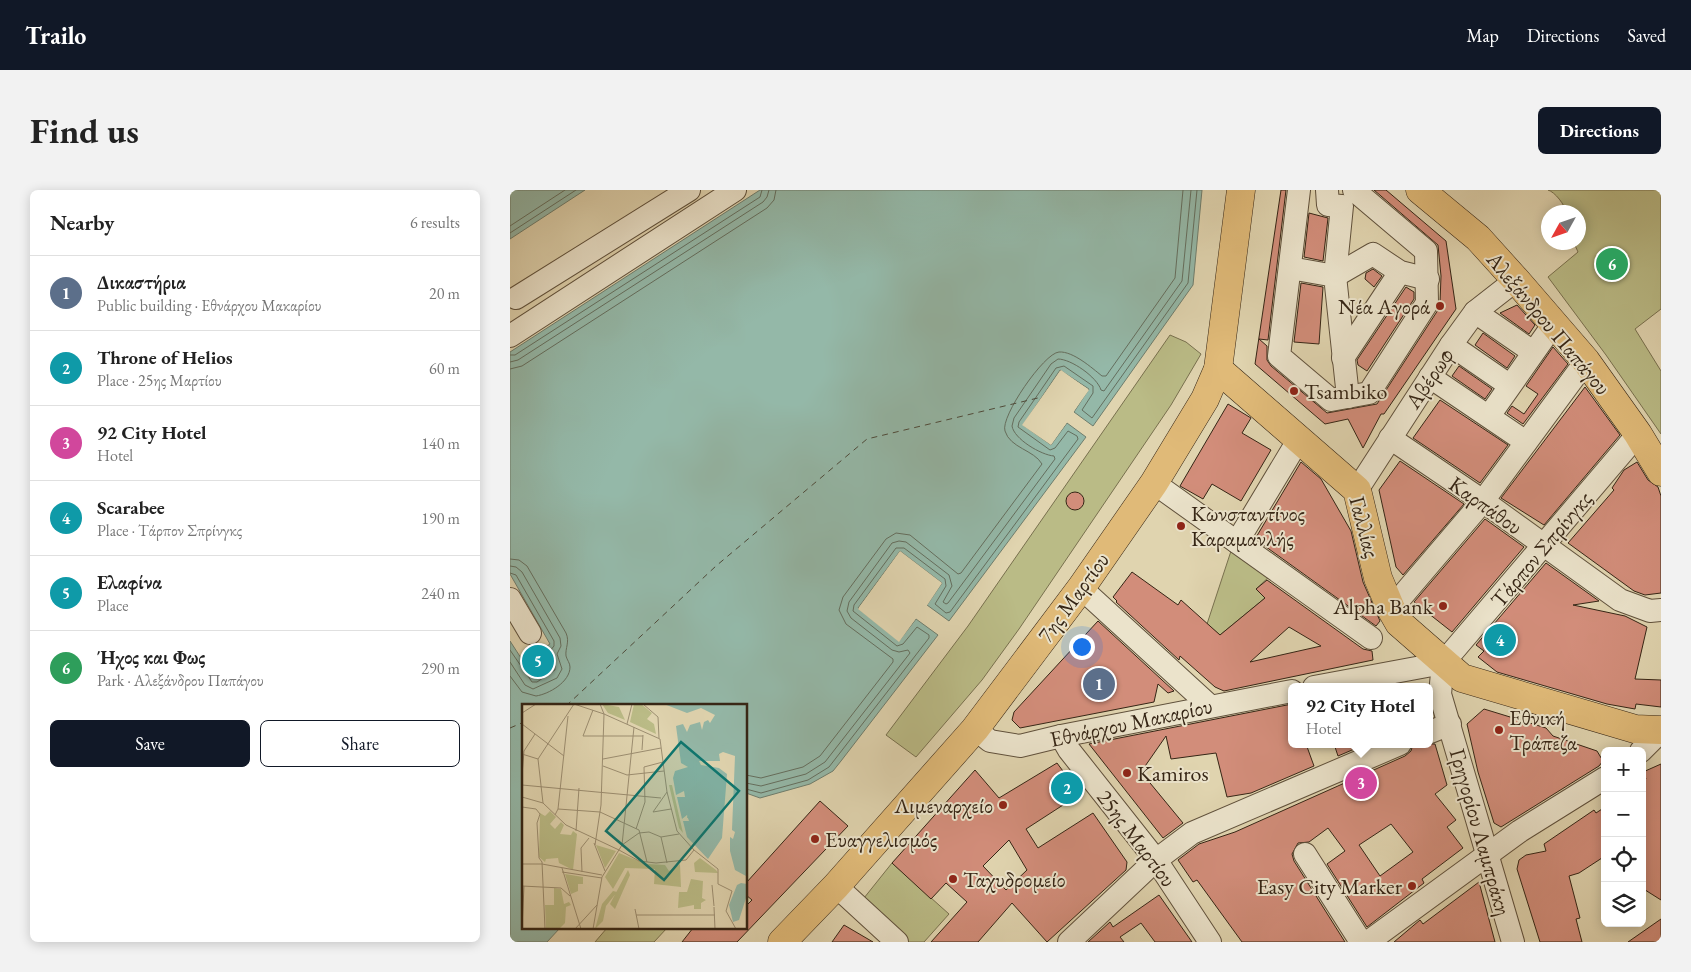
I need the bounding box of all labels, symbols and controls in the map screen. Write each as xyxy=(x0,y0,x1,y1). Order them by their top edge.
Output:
text: Trailo xyxy=(25,20,86,51)
text: Map xyxy=(1467,24,1499,47)
text: Directions xyxy=(1527,24,1599,47)
text: Saved xyxy=(1627,24,1666,47)
button: Directions xyxy=(1538,107,1661,154)
text: Find us xyxy=(30,108,139,153)
north arrow xyxy=(1541,205,1586,250)
text: Nearby xyxy=(50,209,114,236)
text: 6 results xyxy=(410,212,460,233)
street label: Αλεξάνδρου Παπάγου xyxy=(1479,245,1617,401)
pin: 6 xyxy=(1596,245,1628,283)
text: Δικαστήρια xyxy=(97,270,186,295)
text: 1 xyxy=(62,283,70,304)
text: 20 m xyxy=(429,283,460,304)
place label: Νέα Αγορά xyxy=(1338,292,1431,321)
text: Public building · Εθνάρχου Μακαρίου xyxy=(97,295,322,316)
marker: Νέα Αγορά xyxy=(1434,300,1446,312)
street label: Αβέρωφ xyxy=(1398,342,1460,415)
text: Throne of Helios xyxy=(97,345,233,370)
text: 2 xyxy=(62,358,70,379)
text: 60 m xyxy=(429,358,460,379)
text: Place · 25ης Μαρτίου xyxy=(97,370,222,391)
place label: Tsambiko xyxy=(1304,377,1388,406)
marker: Tsambiko xyxy=(1288,385,1300,397)
text: 92 City Hotel xyxy=(97,420,207,445)
text: 3 xyxy=(62,433,70,454)
text: 140 m xyxy=(421,433,460,454)
text: Hotel xyxy=(97,445,133,466)
street label: Καρπάθου xyxy=(1443,470,1528,541)
street label: Τάρπον Σπρίνγκς xyxy=(1484,485,1599,614)
street label: Γαλλίας xyxy=(1342,493,1387,561)
text: Scarabee xyxy=(97,495,165,520)
place label: Κωνσταντίνος Καραμανλής xyxy=(1191,499,1305,553)
text: 4 xyxy=(62,508,70,529)
text: 190 m xyxy=(421,508,460,529)
text: Place · Τάρπον Σπρίνγκς xyxy=(97,520,242,541)
marker: Κωνσταντίνος Καραμανλής xyxy=(1175,520,1187,532)
street label: 7ης Μαρτίου xyxy=(1031,547,1116,648)
text: Ελαφίνα xyxy=(97,570,162,595)
text: 5 xyxy=(62,583,70,604)
text: 240 m xyxy=(421,583,460,604)
place label: Alpha Bank xyxy=(1332,592,1434,621)
text: Place xyxy=(97,595,129,616)
marker: Alpha Bank xyxy=(1437,600,1449,612)
pin: 4 xyxy=(1484,621,1516,659)
your location xyxy=(1069,634,1095,660)
pin: 5 xyxy=(522,642,554,680)
text: Ήχος και Φως xyxy=(97,645,205,670)
text: 6 xyxy=(62,658,70,679)
text: 290 m xyxy=(421,658,460,679)
pin: 1 xyxy=(1083,665,1115,703)
text: Park · Αλεξάνδρου Παπάγου xyxy=(97,670,264,691)
popup xyxy=(1288,683,1433,748)
street label: Εθνάρχου Μακαρίου xyxy=(1047,691,1215,754)
text: 92 City Hotel xyxy=(1306,693,1415,718)
place label: Εθνική Τράπεζα xyxy=(1509,703,1578,757)
inset map xyxy=(522,704,748,930)
text: Hotel xyxy=(1306,718,1342,739)
button: Save xyxy=(50,720,250,767)
button: Share xyxy=(260,720,460,767)
marker: Εθνική Τράπεζα xyxy=(1493,724,1505,736)
street label: Γρηγορίου Λαμπράκη xyxy=(1443,745,1518,919)
map controls xyxy=(1601,747,1646,927)
button: + xyxy=(1601,747,1646,792)
place label: Kamiros xyxy=(1137,759,1209,788)
pin: 3 xyxy=(1345,764,1377,802)
marker: Kamiros xyxy=(1121,767,1133,779)
pin: 2 xyxy=(1051,769,1083,807)
street label: 25ης Μαρτίου xyxy=(1090,784,1183,893)
place label: Λιμεναρχείο xyxy=(893,791,993,820)
button: − xyxy=(1601,792,1646,837)
marker: Λιμεναρχείο xyxy=(997,799,1009,811)
place label: Ευαγγελισμός xyxy=(825,825,937,854)
marker: Ευαγγελισμός xyxy=(809,833,821,845)
button: locate xyxy=(1601,837,1646,882)
place label: Ταχυδρομείο xyxy=(963,865,1066,894)
place label: Easy City Marker xyxy=(1257,872,1403,901)
marker: Ταχυδρομείο xyxy=(947,873,959,885)
marker: Easy City Marker xyxy=(1406,880,1418,892)
button: layers xyxy=(1601,882,1646,927)

